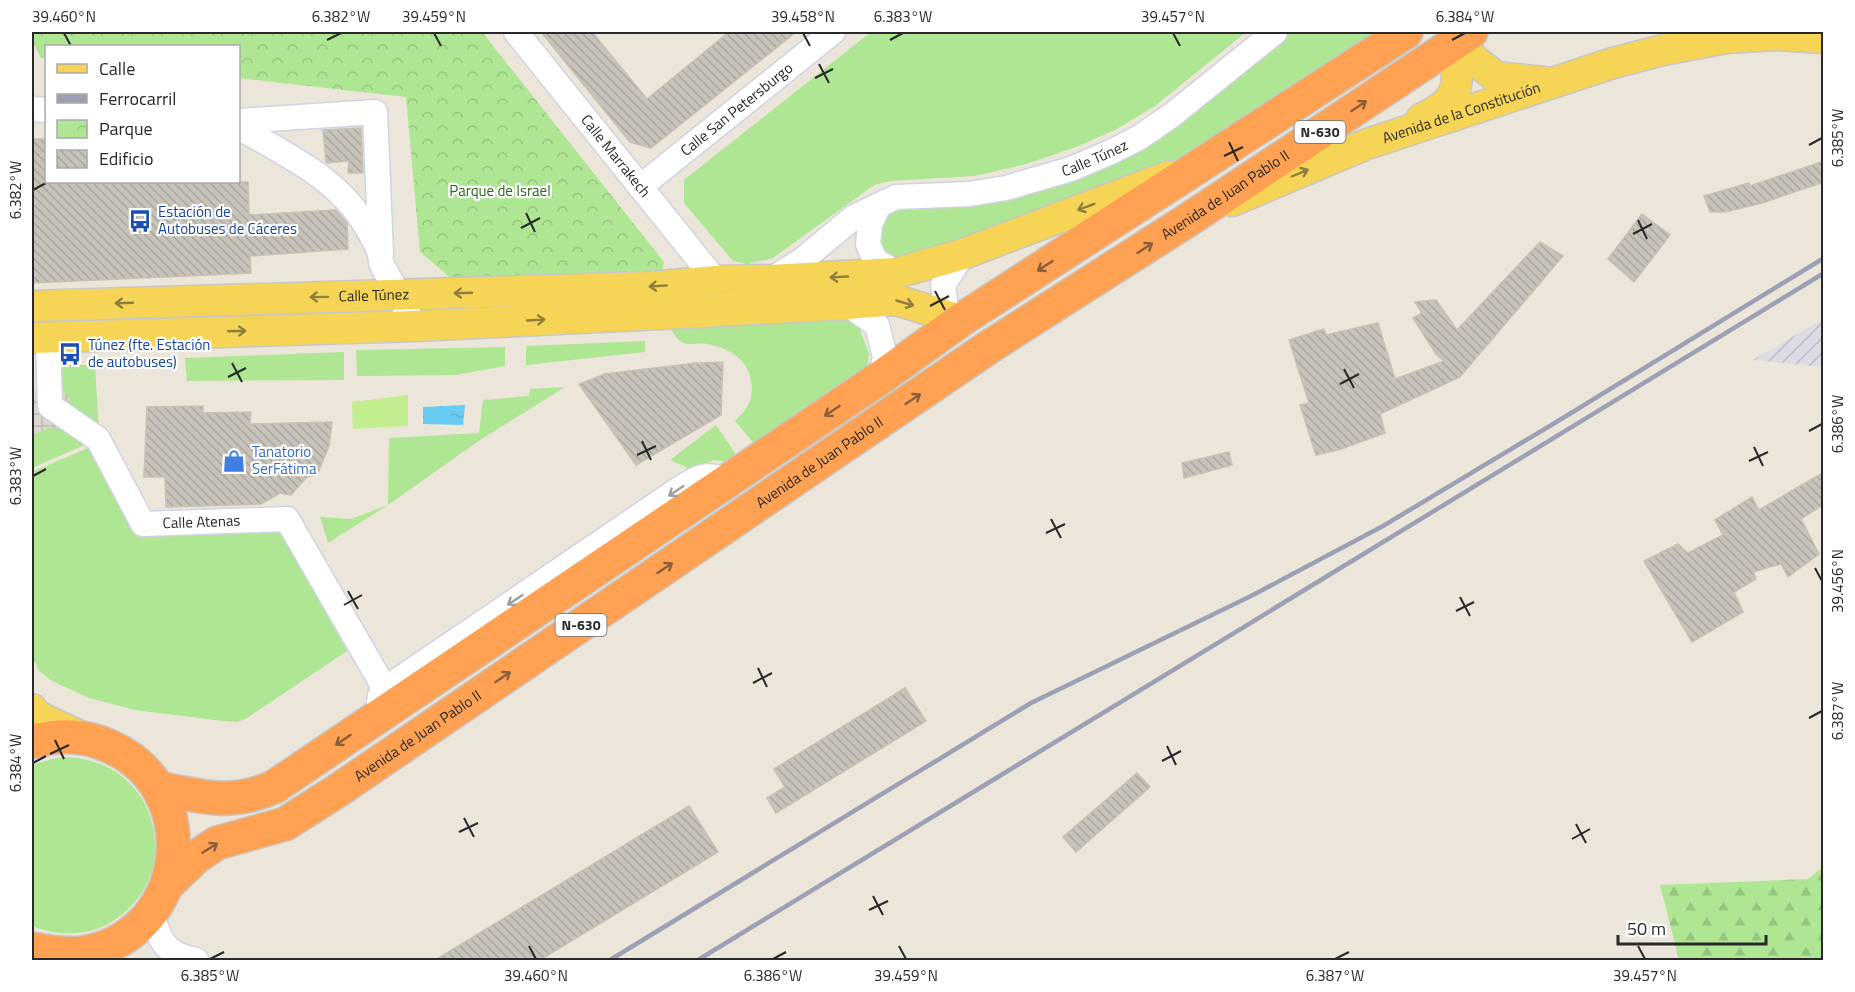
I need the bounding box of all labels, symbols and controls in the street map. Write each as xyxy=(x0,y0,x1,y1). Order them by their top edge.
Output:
text: 39.460°N xyxy=(32,5,96,28)
text: 6.382°W xyxy=(312,5,370,28)
text: 39.459°N xyxy=(402,5,466,28)
text: 39.458°N xyxy=(771,5,835,28)
text: 6.383°W xyxy=(874,5,932,28)
text: 39.457°N xyxy=(1141,5,1205,28)
text: 6.384°W xyxy=(1436,5,1494,28)
legend xyxy=(45,45,240,183)
text: Calle xyxy=(99,55,135,82)
street label: Calle San Petersburgo xyxy=(675,57,798,161)
street label: Avenida de la Constitución xyxy=(1379,76,1543,149)
text: Ferrocarril xyxy=(99,85,176,112)
one-way arrow xyxy=(1350,100,1367,112)
street label: Calle Marrakech xyxy=(575,109,656,202)
text: 6.385°W xyxy=(1826,109,1849,167)
text: Parque xyxy=(99,115,153,142)
road number: N-630 xyxy=(1294,121,1346,143)
street label: Calle Túnez xyxy=(1059,133,1132,182)
street label: Avenida de Juan Pablo II xyxy=(1156,144,1294,245)
text: Edificio xyxy=(99,145,153,172)
text: 6.382°W xyxy=(4,161,27,219)
one-way arrow xyxy=(1290,167,1308,178)
park label: Parque de Israel xyxy=(449,179,551,202)
place label: Estación de Autobuses de Cáceres xyxy=(158,200,297,240)
one-way arrow xyxy=(1077,203,1096,214)
bus stop icon: Estación de Autobuses de Cáceres xyxy=(127,208,153,234)
one-way arrow xyxy=(1136,242,1152,254)
one-way arrow xyxy=(1037,260,1054,272)
one-way arrow xyxy=(830,271,850,282)
one-way arrow xyxy=(648,281,668,292)
street label: Calle Túnez xyxy=(338,282,410,308)
one-way arrow xyxy=(453,287,473,298)
one-way arrow xyxy=(309,292,329,303)
one-way arrow xyxy=(115,297,134,308)
one-way arrow xyxy=(895,298,914,309)
one-way arrow xyxy=(526,315,546,326)
one-way arrow xyxy=(226,325,246,337)
place label: Túnez (fte. Estación de autobuses) xyxy=(88,333,210,373)
bus stop icon: Túnez (fte. Estación de autobuses) xyxy=(57,341,83,367)
one-way arrow xyxy=(904,393,920,405)
text: 6.386°W xyxy=(1826,395,1849,453)
one-way arrow xyxy=(824,405,841,417)
street label: Avenida de Juan Pablo II xyxy=(751,410,888,514)
place label: Tanatorio SerFátima xyxy=(252,440,317,480)
text: 6.383°W xyxy=(4,447,27,505)
shop icon: Tanatorio SerFátima xyxy=(221,448,247,474)
one-way arrow xyxy=(669,485,685,497)
street label: Calle Atenas xyxy=(162,509,241,534)
text: 39.456°N xyxy=(1826,549,1849,613)
one-way arrow xyxy=(656,562,672,574)
one-way arrow xyxy=(507,594,524,606)
road number: N-630 xyxy=(556,614,606,636)
one-way arrow xyxy=(495,671,512,684)
text: 6.387°W xyxy=(1826,682,1849,740)
street label: Avenida de Juan Pablo II xyxy=(349,684,486,787)
text: 6.384°W xyxy=(4,734,27,792)
one-way arrow xyxy=(336,734,352,746)
one-way arrow xyxy=(201,842,218,854)
scale bar xyxy=(1618,908,1766,946)
text: 50 m xyxy=(1627,915,1666,942)
text: 6.385°W xyxy=(181,964,239,987)
text: 39.460°N xyxy=(504,964,568,987)
text: 6.386°W xyxy=(744,964,802,987)
text: 39.459°N xyxy=(874,964,938,987)
text: 6.387°W xyxy=(1306,964,1364,987)
text: 39.457°N xyxy=(1613,964,1677,987)

